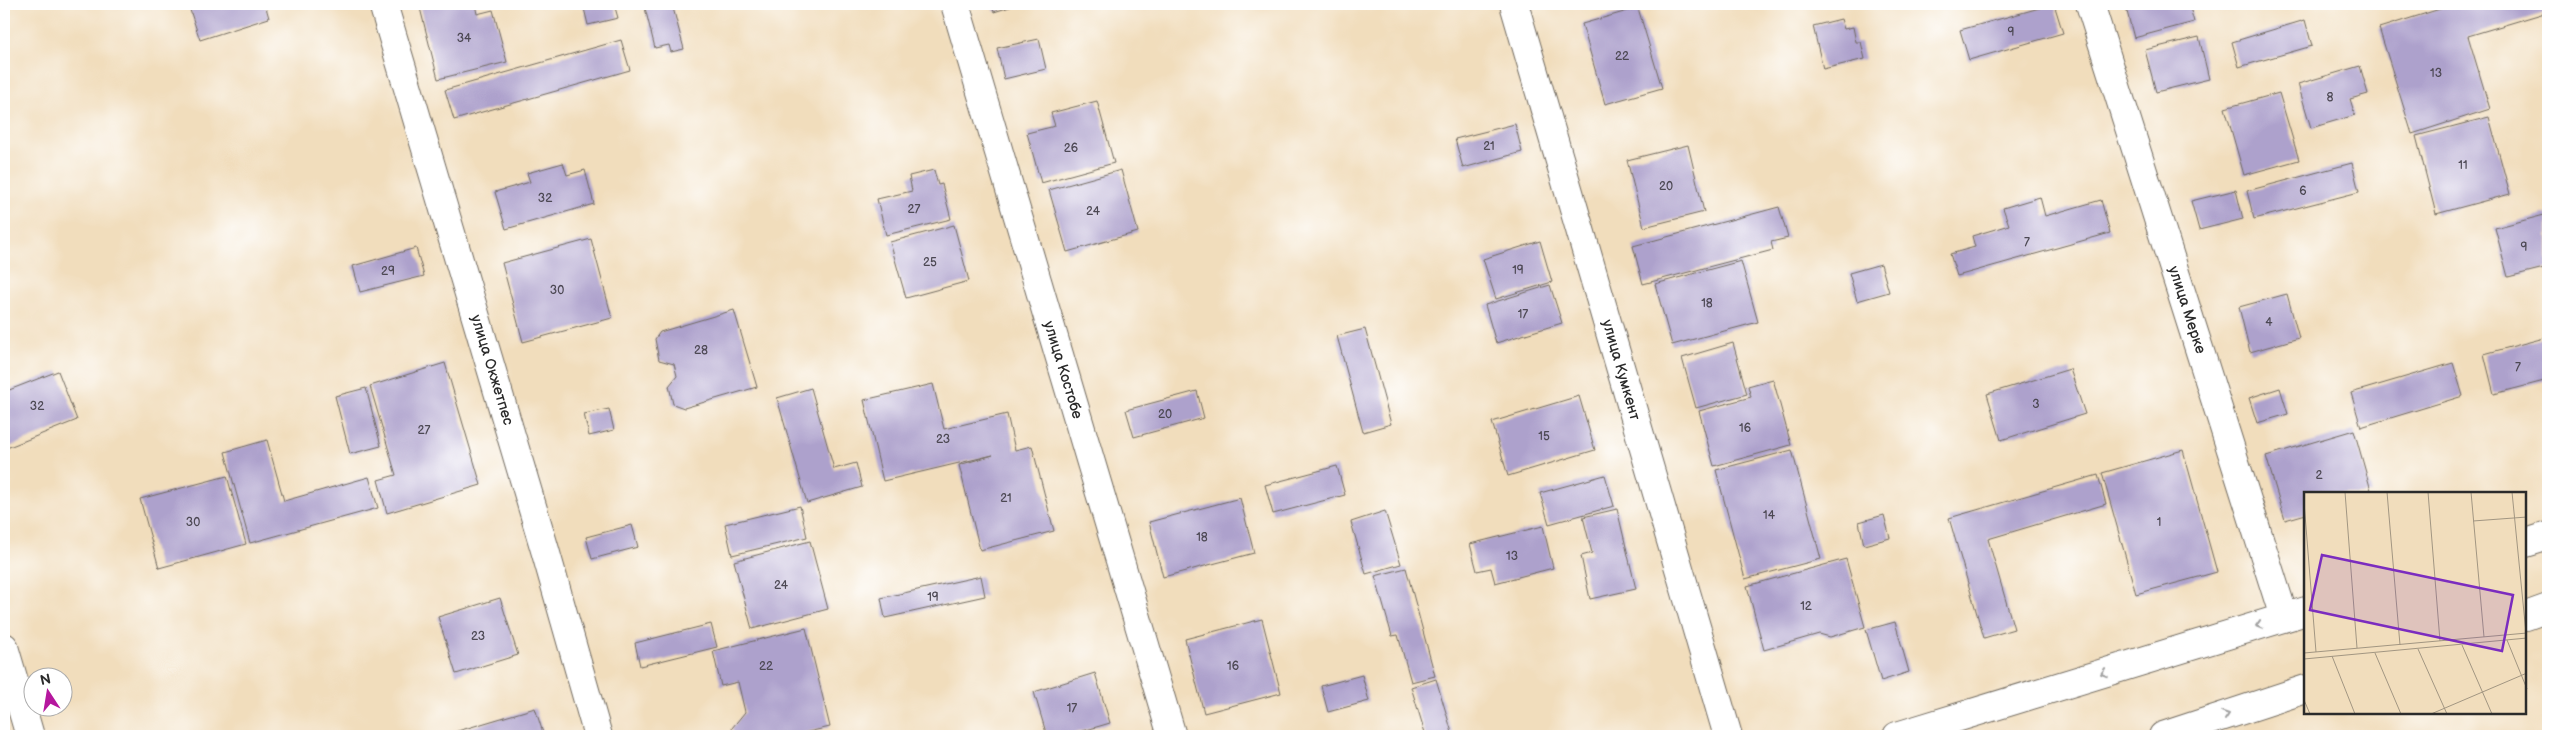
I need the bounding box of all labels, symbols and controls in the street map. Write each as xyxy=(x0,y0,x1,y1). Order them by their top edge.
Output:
house number: 9 xyxy=(2008,25,2015,40)
house number: 34 xyxy=(457,31,472,46)
house number: 22 xyxy=(1615,49,1629,64)
house number: 13 xyxy=(2430,66,2442,81)
house number: 8 xyxy=(2327,90,2334,105)
house number: 21 xyxy=(1483,139,1495,154)
house number: 26 xyxy=(1064,141,1078,156)
house number: 11 xyxy=(2458,158,2468,173)
house number: 20 xyxy=(1659,179,1673,194)
house number: 6 xyxy=(2299,184,2307,199)
house number: 32 xyxy=(538,191,552,206)
house number: 27 xyxy=(908,202,921,217)
house number: 24 xyxy=(1086,204,1101,219)
house number: 7 xyxy=(2024,235,2030,250)
house number: 9 xyxy=(2521,240,2528,255)
house number: 25 xyxy=(923,255,937,270)
house number: 19 xyxy=(1512,263,1524,278)
house number: 29 xyxy=(381,264,395,279)
street label: улица Мерке xyxy=(2164,264,2210,356)
house number: 30 xyxy=(550,283,564,298)
house number: 18 xyxy=(1701,296,1713,311)
house number: 17 xyxy=(1518,307,1528,322)
street label: улица Окжетпес xyxy=(466,312,518,428)
house number: 4 xyxy=(2265,315,2273,330)
street label: улица Кумкент xyxy=(1598,317,1644,423)
street label: улица Костобе xyxy=(1039,319,1087,421)
house number: 28 xyxy=(694,343,708,358)
house number: 7 xyxy=(2515,360,2521,375)
house number: 3 xyxy=(2032,397,2040,412)
house number: 32 xyxy=(30,399,44,414)
house number: 20 xyxy=(1158,407,1172,422)
house number: 16 xyxy=(1739,421,1751,436)
house number: 27 xyxy=(418,423,431,438)
house number: 15 xyxy=(1538,429,1550,444)
house number: 23 xyxy=(936,432,950,447)
house number: 2 xyxy=(2315,468,2323,483)
house number: 21 xyxy=(1000,491,1012,506)
inset map xyxy=(2304,492,2527,715)
house number: 14 xyxy=(1763,508,1776,523)
house number: 30 xyxy=(186,515,200,530)
house number: 1 xyxy=(2157,515,2161,530)
house number: 18 xyxy=(1196,530,1208,545)
house number: 13 xyxy=(1506,549,1518,564)
house number: 24 xyxy=(774,578,789,593)
house number: 19 xyxy=(927,590,939,605)
house number: 12 xyxy=(1800,599,1812,614)
one-way arrow xyxy=(2256,619,2264,629)
house number: 23 xyxy=(471,629,485,644)
house number: 22 xyxy=(759,659,773,674)
house number: 16 xyxy=(1227,659,1239,674)
one-way arrow xyxy=(2100,667,2108,677)
north arrow xyxy=(22,668,72,718)
text: N xyxy=(38,670,52,689)
house number: 17 xyxy=(1067,701,1077,716)
one-way arrow xyxy=(2221,711,2229,721)

